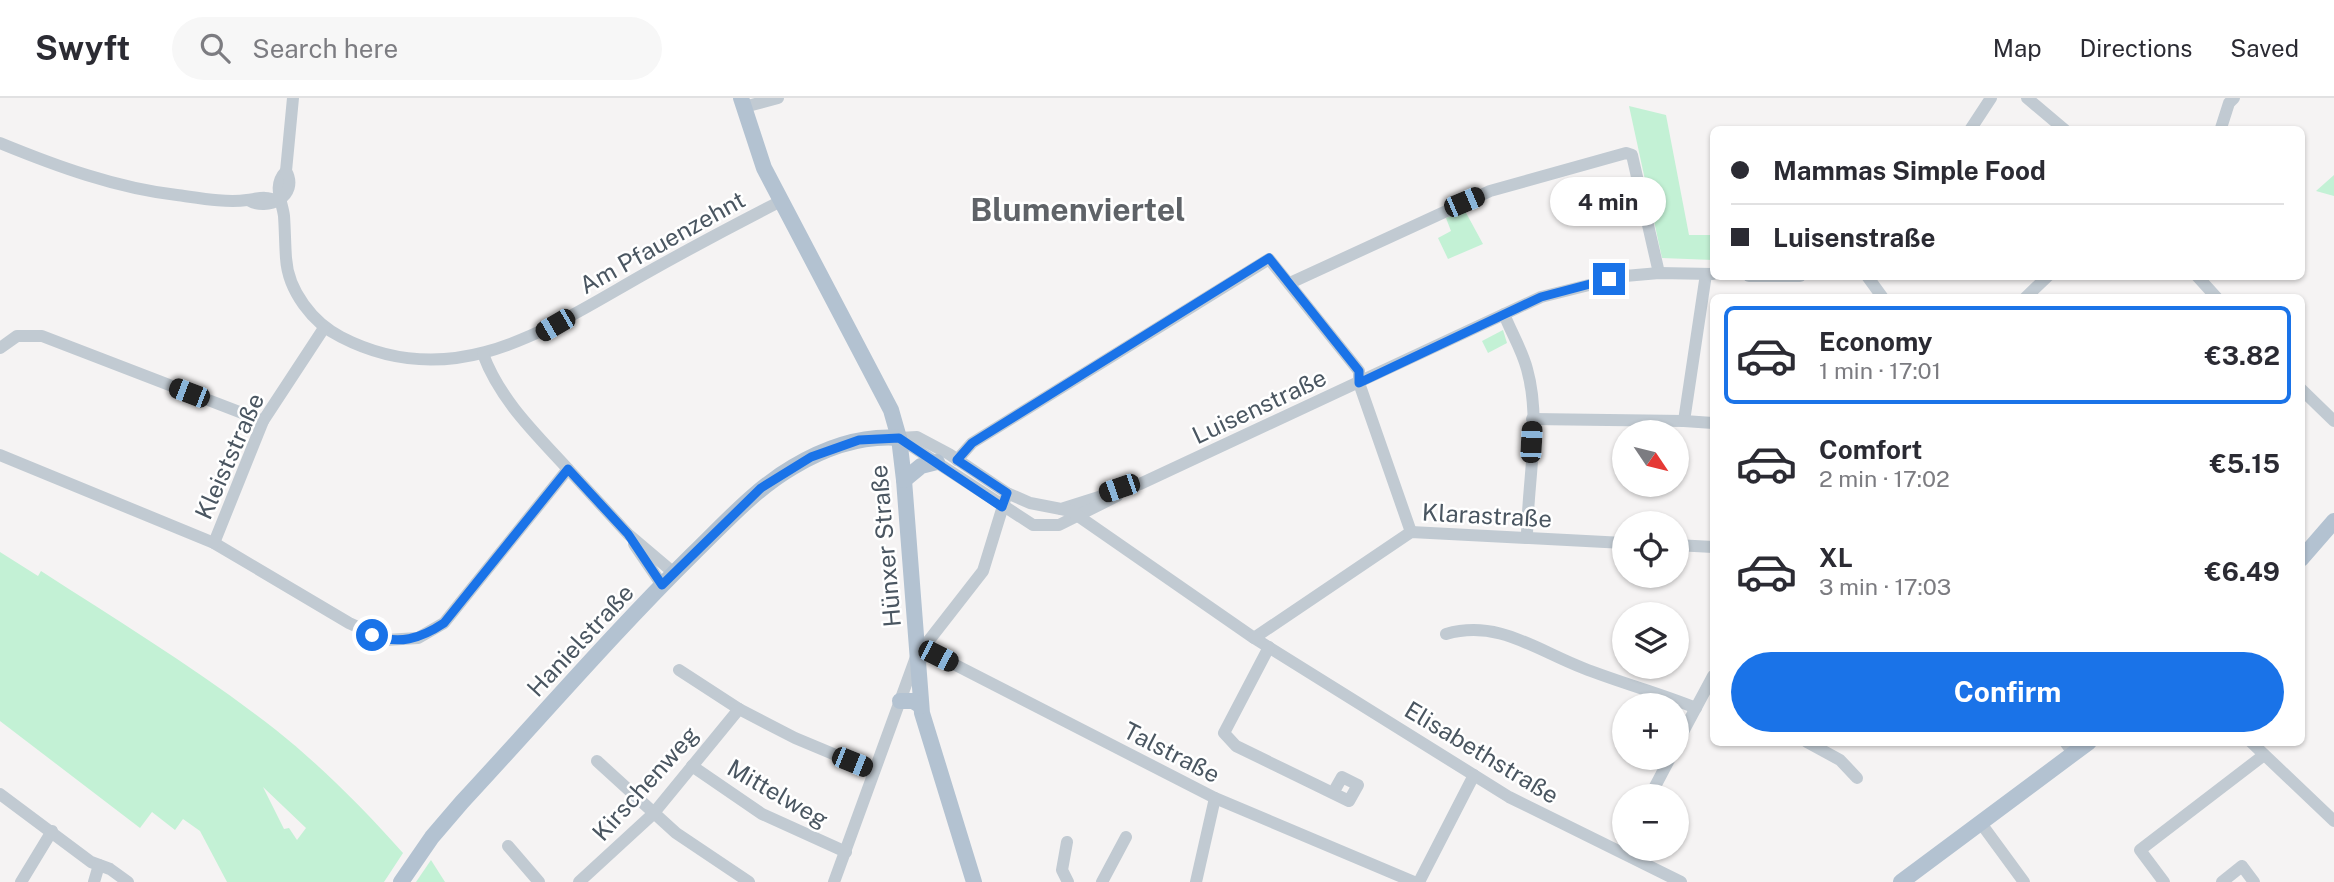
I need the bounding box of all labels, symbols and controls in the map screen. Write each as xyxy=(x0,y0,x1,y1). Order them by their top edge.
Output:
search box xyxy=(172,17,662,80)
text: Swyft xyxy=(35,29,130,67)
icon: search xyxy=(196,29,234,67)
text: Search here xyxy=(252,33,398,64)
text: Map xyxy=(1993,34,2042,62)
text: Directions xyxy=(2080,34,2192,62)
text: Saved xyxy=(2230,34,2299,62)
text: Mammas Simple Food xyxy=(1773,155,2046,186)
callout: 4 min xyxy=(1551,178,1667,226)
car xyxy=(1441,184,1488,220)
street label: Am Pfauenzehnt xyxy=(574,185,750,299)
text: 4 min xyxy=(1578,188,1638,215)
district label: Blumenviertel xyxy=(970,191,1186,228)
text: Luisenstraße xyxy=(1773,222,1936,253)
route end xyxy=(1593,263,1625,295)
car xyxy=(532,305,579,345)
icon: car xyxy=(1735,324,1798,387)
text: Economy xyxy=(1819,326,1932,357)
text: €3.82 xyxy=(2205,340,2280,371)
text: 1 min · 17:01 xyxy=(1819,357,1941,384)
street label: Luisenstraße xyxy=(1188,363,1330,449)
car xyxy=(166,376,213,410)
street label: Kleiststraße xyxy=(189,389,269,523)
car xyxy=(1520,420,1543,464)
north arrow xyxy=(1612,420,1689,497)
map controls xyxy=(1612,420,1689,861)
icon: car xyxy=(1735,432,1798,495)
text: Comfort xyxy=(1819,434,1922,465)
text: €5.15 xyxy=(2210,448,2280,479)
street label: Hünxer Straße xyxy=(864,464,906,628)
text: 2 min · 17:02 xyxy=(1819,465,1950,492)
car xyxy=(1096,471,1143,505)
street label: Klarastraße xyxy=(1421,498,1553,532)
button: locate xyxy=(1612,511,1689,588)
icon: car xyxy=(1735,540,1798,603)
text: XL xyxy=(1819,542,1853,573)
text: €6.49 xyxy=(2205,556,2280,587)
text: 3 min · 17:03 xyxy=(1819,573,1951,600)
street label: Hanielstraße xyxy=(521,578,639,702)
button: layers xyxy=(1612,602,1689,679)
route start xyxy=(356,619,388,651)
car xyxy=(915,637,962,675)
button: Confirm xyxy=(1731,652,2284,732)
button: + xyxy=(1612,693,1689,770)
street label: Elisabethstraße xyxy=(1400,695,1564,809)
street label: Talstraße xyxy=(1119,716,1225,788)
street label: Kirschenweg xyxy=(586,720,704,846)
car xyxy=(829,744,876,780)
street label: Mittelweg xyxy=(723,753,833,833)
button: − xyxy=(1612,784,1689,861)

